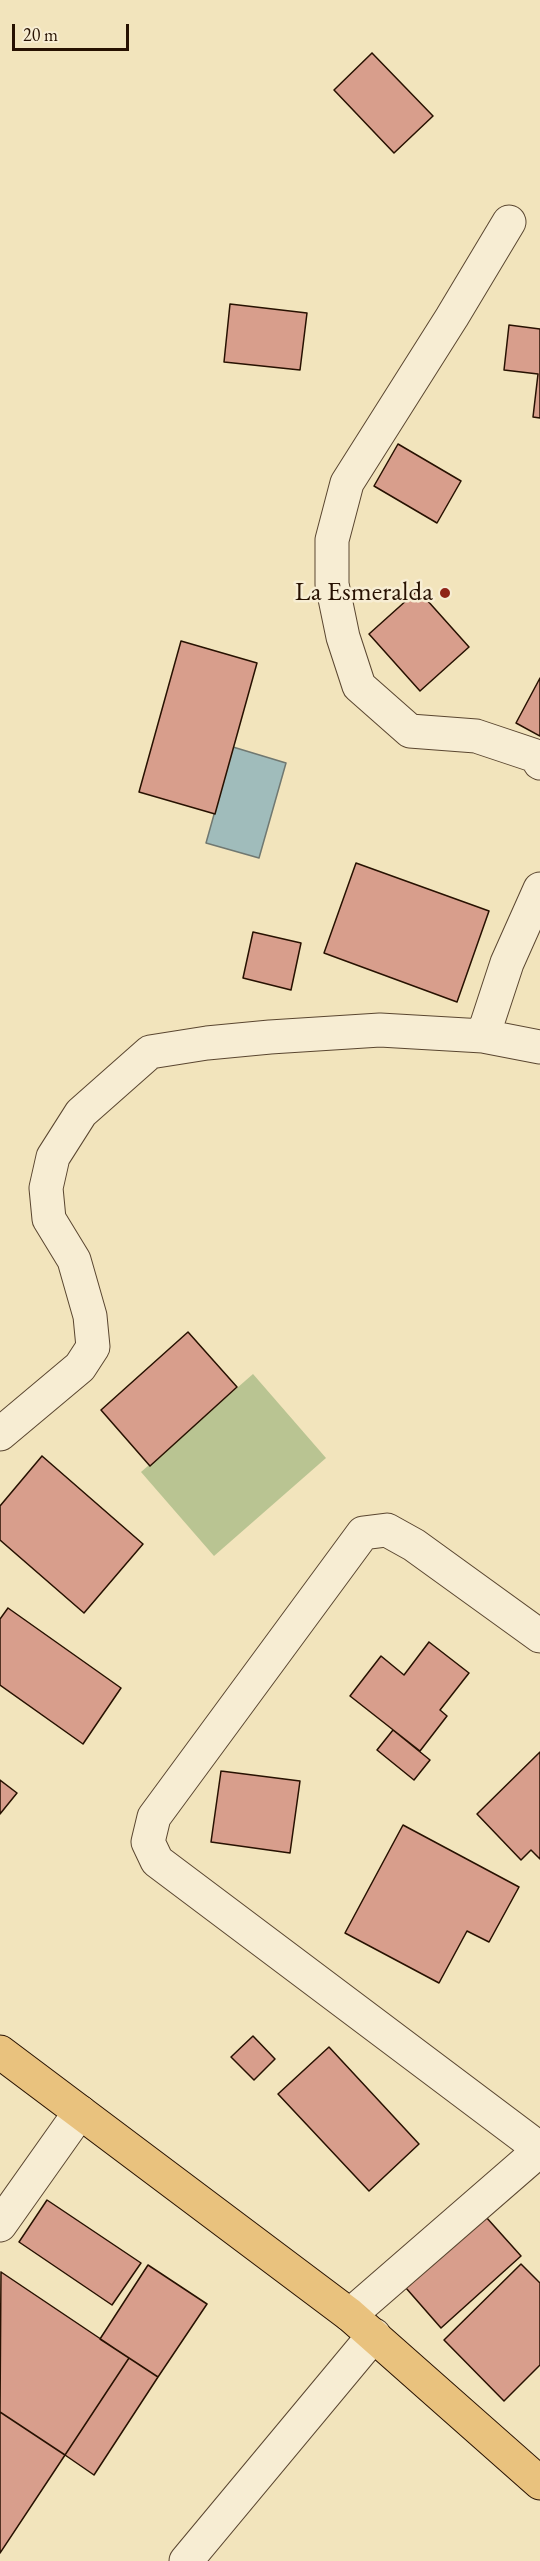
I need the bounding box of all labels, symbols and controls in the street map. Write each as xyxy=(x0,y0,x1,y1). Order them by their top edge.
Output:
scale bar xyxy=(15,12,132,50)
text: 20 m xyxy=(23,23,58,46)
place label: La Esmeralda xyxy=(295,577,433,609)
marker: La Esmeralda xyxy=(438,586,452,600)

